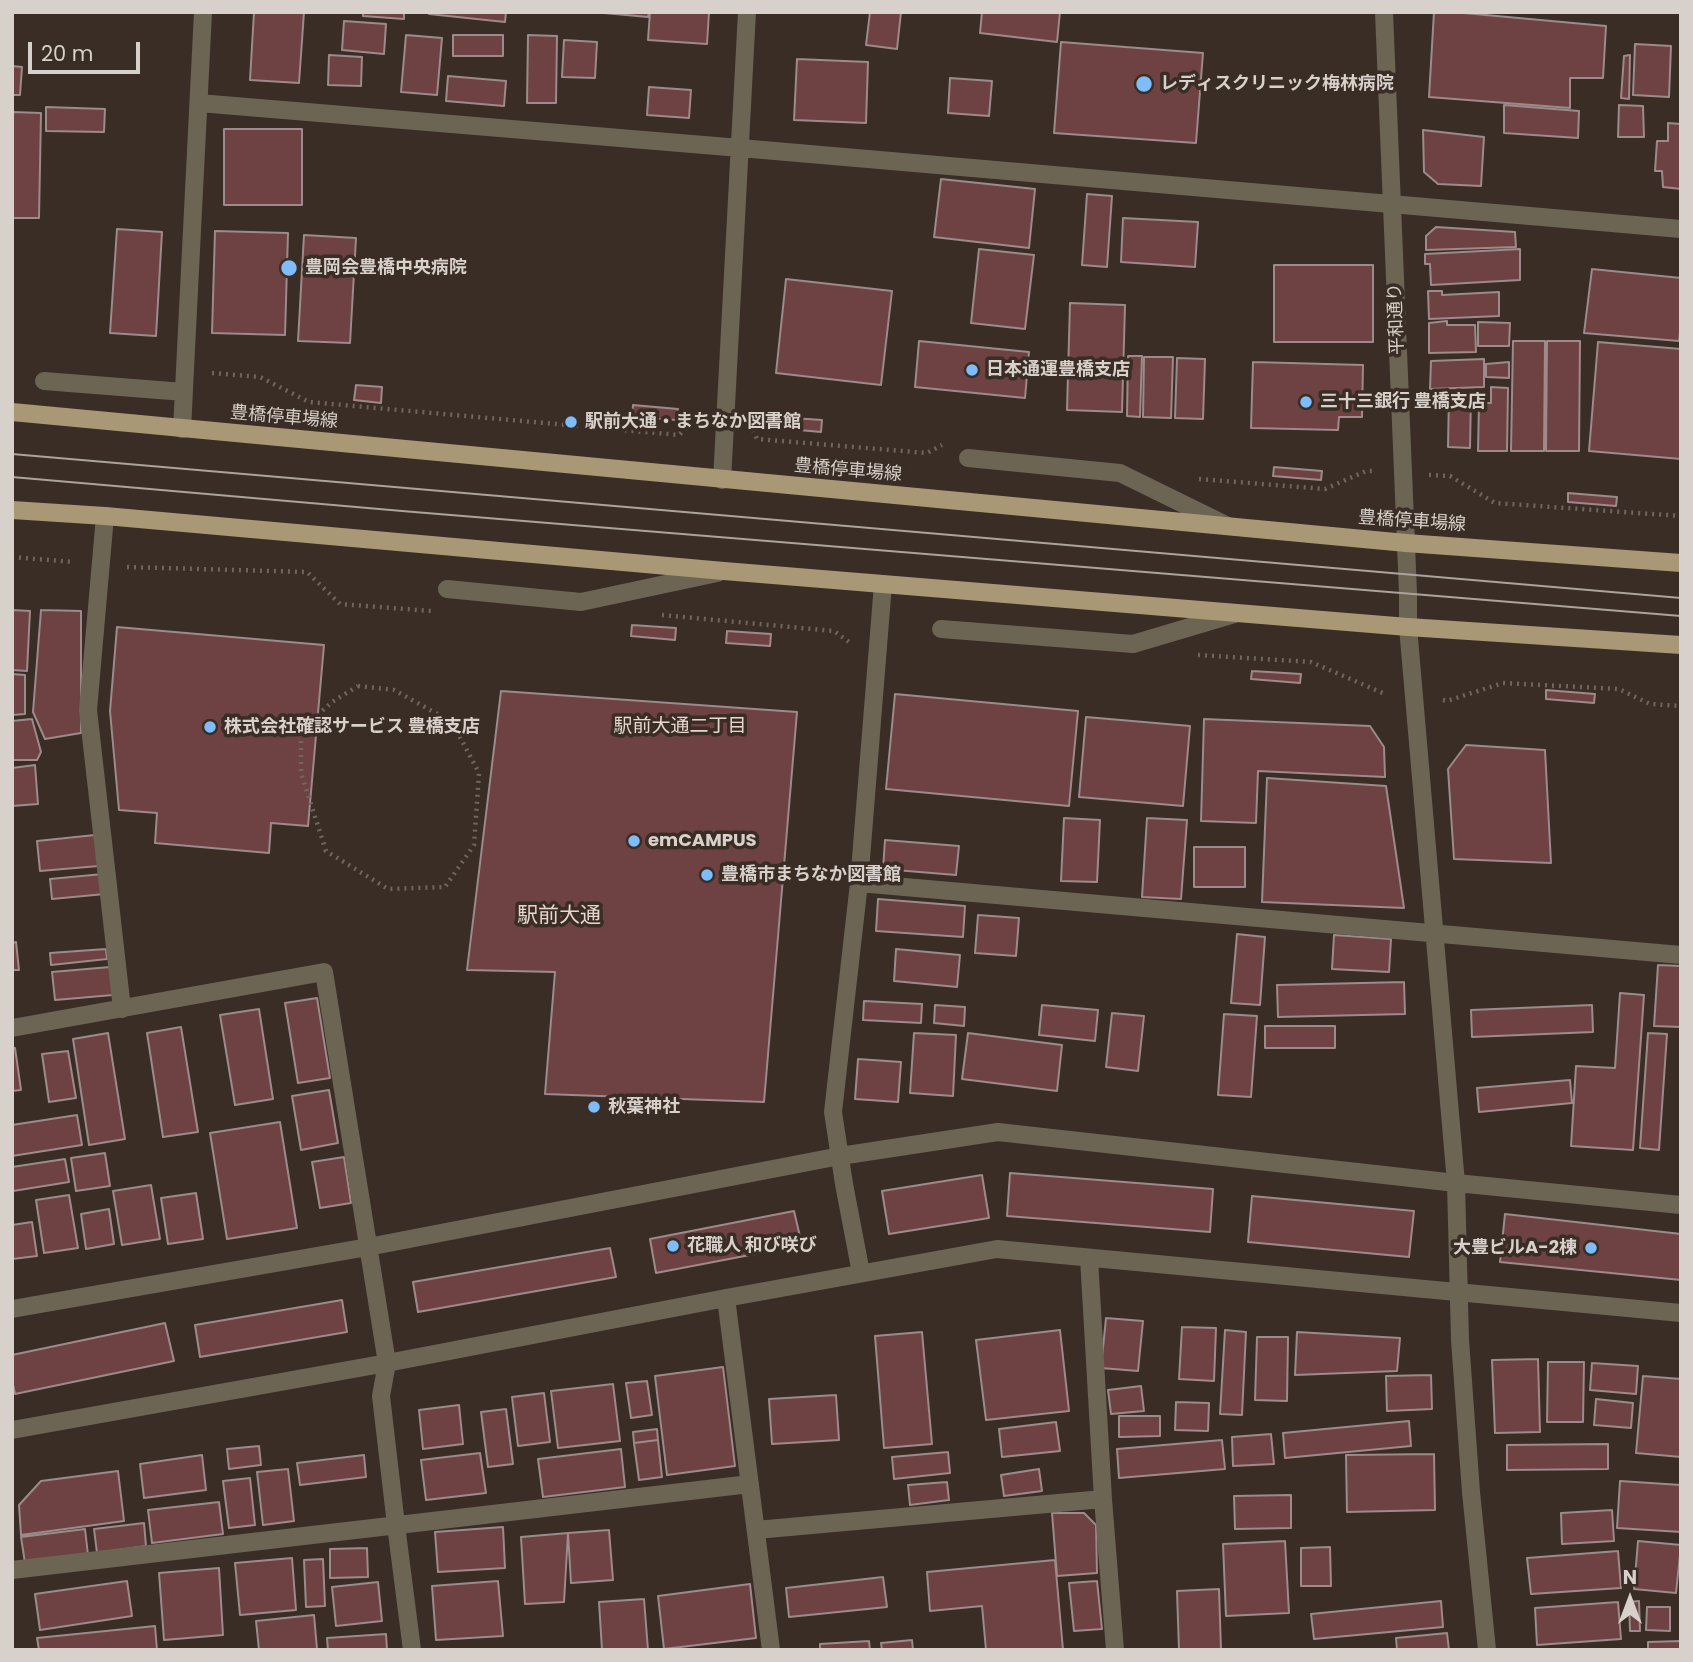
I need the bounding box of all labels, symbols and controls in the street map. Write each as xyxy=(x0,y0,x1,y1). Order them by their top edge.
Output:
scale bar xyxy=(32,28,144,72)
text: 20 m xyxy=(41,39,94,68)
place label: レディスクリニック梅林病院 xyxy=(1160,73,1394,95)
marker: レディスクリニック梅林病院 xyxy=(1134,74,1154,94)
place label: 豊岡会豊橋中央病院 xyxy=(305,257,467,279)
marker: 豊岡会豊橋中央病院 xyxy=(279,258,299,278)
street label: 平和通り xyxy=(1385,283,1409,355)
place label: 日本通運豊橋支店 xyxy=(986,359,1130,381)
marker: 日本通運豊橋支店 xyxy=(964,362,980,378)
place label: 三十三銀行 豊橋支店 xyxy=(1320,391,1486,413)
marker: 三十三銀行 豊橋支店 xyxy=(1298,394,1314,410)
street label: 豊橋停車場線 xyxy=(229,403,339,433)
place label: 駅前大通・まちなか図書館 xyxy=(585,411,801,433)
marker: 駅前大通・まちなか図書館 xyxy=(563,414,579,430)
street label: 豊橋停車場線 xyxy=(793,456,903,486)
street label: 豊橋停車場線 xyxy=(1357,507,1467,537)
place label: 株式会社確認サービス 豊橋支店 xyxy=(224,716,480,738)
district label: 駅前大通二丁目 xyxy=(614,716,746,738)
marker: 株式会社確認サービス 豊橋支店 xyxy=(202,719,218,735)
place label: emCAMPUS xyxy=(648,830,757,852)
marker: emCAMPUS xyxy=(626,833,642,849)
place label: 豊橋市まちなか図書館 xyxy=(721,864,901,886)
marker: 豊橋市まちなか図書館 xyxy=(699,867,715,883)
district label: 駅前大通 xyxy=(517,904,601,930)
place label: 秋葉神社 xyxy=(608,1096,680,1118)
marker: 秋葉神社 xyxy=(586,1099,602,1115)
place label: 花職人 和び咲び xyxy=(687,1235,817,1257)
place label: 大豊ビルA-2棟 xyxy=(1453,1237,1577,1259)
marker: 花職人 和び咲び xyxy=(665,1238,681,1254)
marker: 大豊ビルA-2棟 xyxy=(1583,1240,1599,1256)
north arrow xyxy=(1595,1564,1665,1634)
text: N xyxy=(1623,1564,1637,1591)

